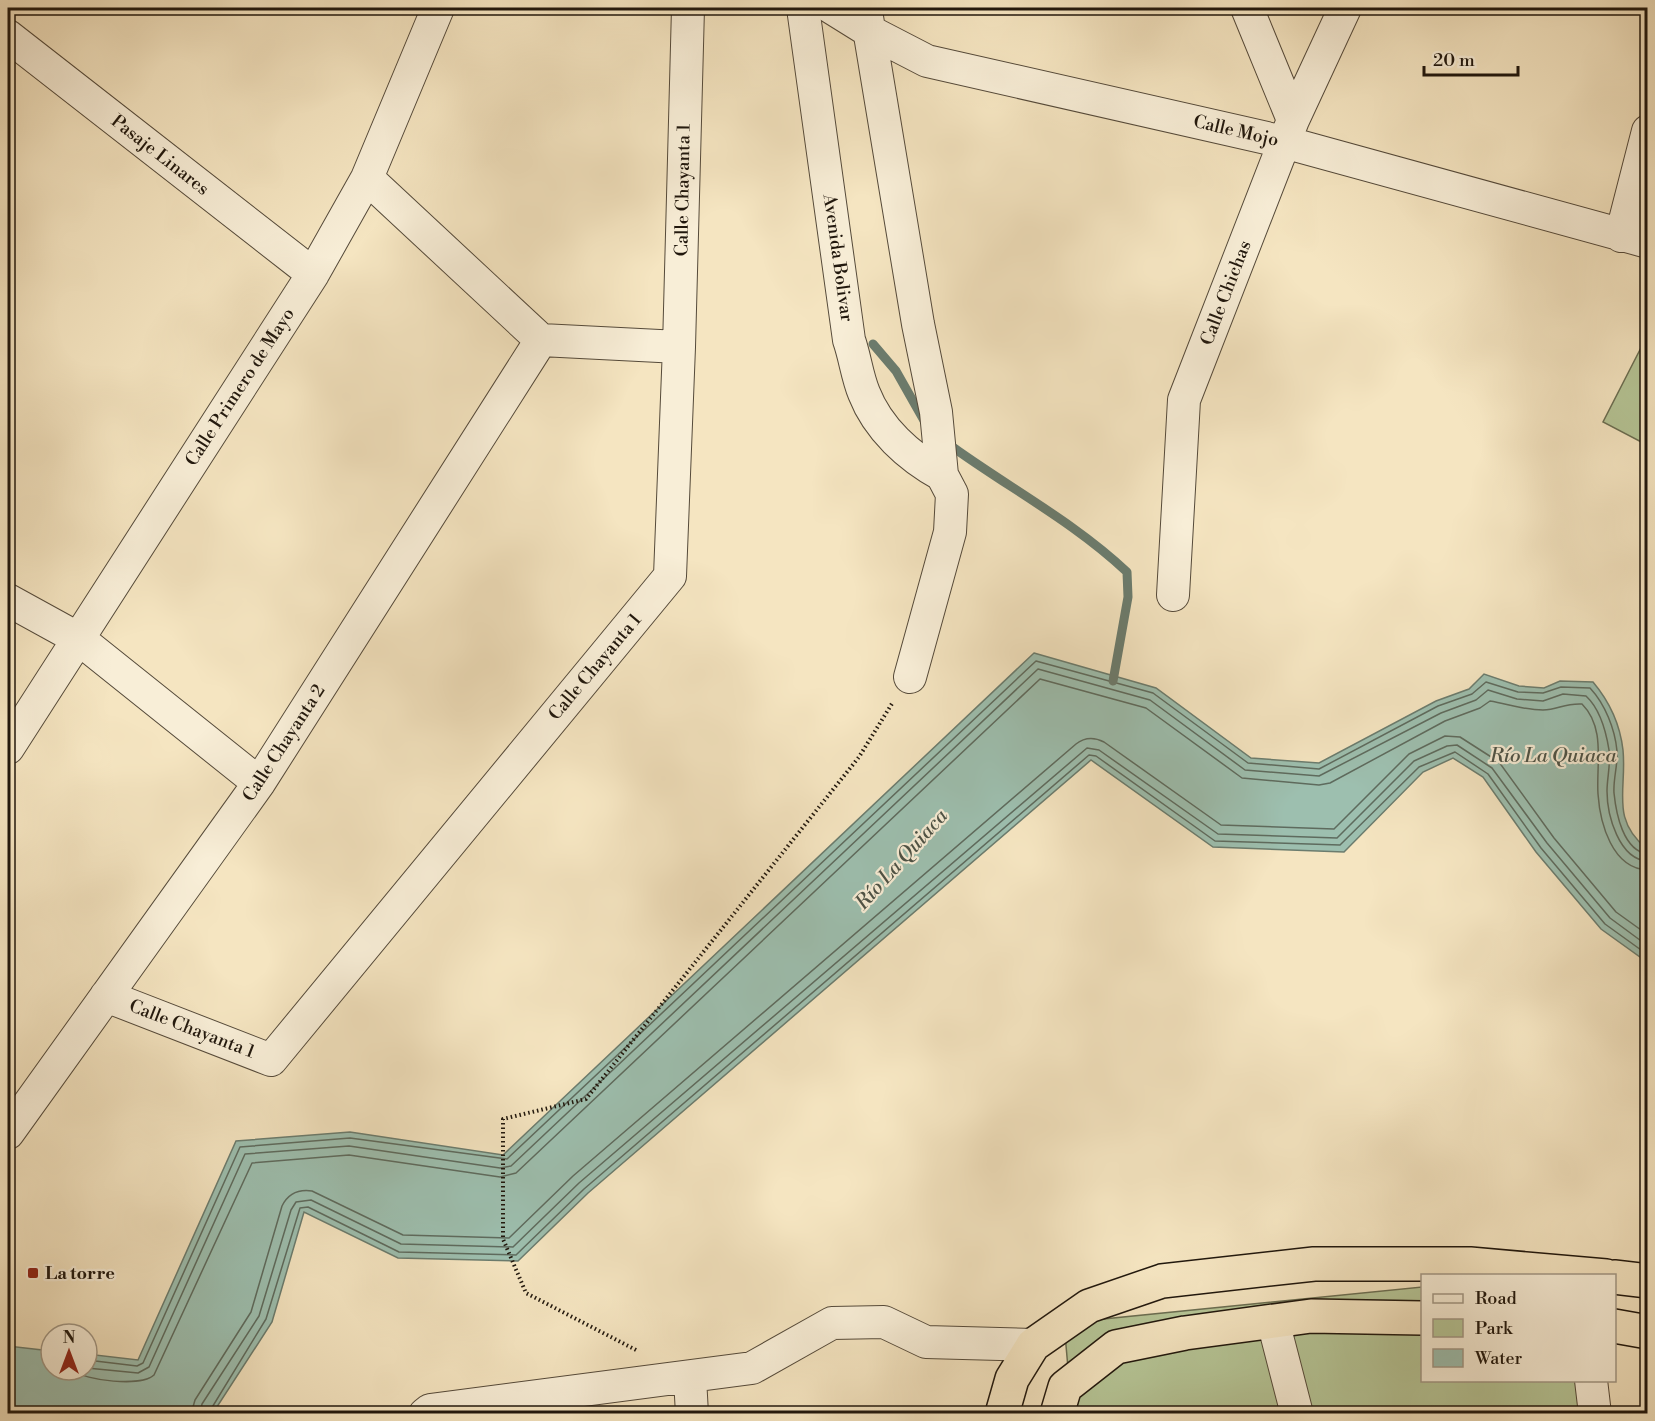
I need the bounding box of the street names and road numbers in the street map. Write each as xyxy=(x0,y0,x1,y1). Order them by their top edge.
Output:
street label: Pasaje Linares xyxy=(106,109,214,201)
street label: Calle Mojo xyxy=(1191,110,1281,152)
street label: Calle Chayanta 1 xyxy=(670,123,696,257)
street label: Avenida Bolivar xyxy=(818,192,858,324)
street label: Calle Chichas xyxy=(1195,237,1257,349)
street label: Calle Primero de Mayo xyxy=(180,304,300,470)
street label: Calle Chayanta 1 xyxy=(544,609,647,725)
street label: Calle Chayanta 2 xyxy=(238,680,330,806)
street label: Calle Chayanta 1 xyxy=(126,994,258,1064)

